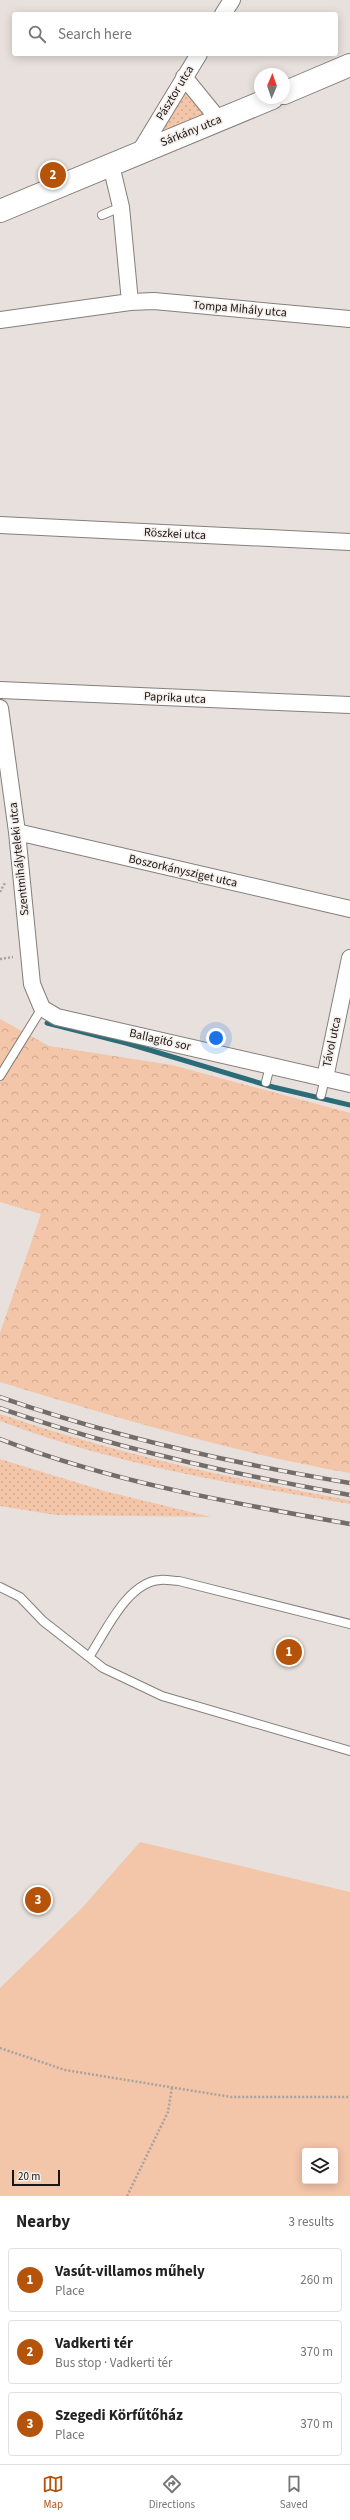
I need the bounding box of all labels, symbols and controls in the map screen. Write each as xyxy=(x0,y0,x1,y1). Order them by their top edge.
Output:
search box xyxy=(12,12,338,56)
icon: search xyxy=(26,23,48,45)
text: Search here xyxy=(58,24,132,45)
street label: Pásztor utca xyxy=(152,62,198,124)
north arrow xyxy=(254,68,290,104)
street label: Sárkány utca xyxy=(158,111,224,151)
pin: 2 xyxy=(40,160,66,190)
street label: Tompa Mihály utca xyxy=(192,296,288,322)
street label: Röszkei utca xyxy=(144,524,206,544)
street label: Paprika utca xyxy=(143,688,207,708)
street label: Szentmihályteleki utca xyxy=(5,801,33,917)
street label: Boszorkánysziget utca xyxy=(127,850,239,892)
street label: Távol utca xyxy=(318,1015,346,1069)
street label: Ballagitó sor xyxy=(128,1025,193,1056)
your location xyxy=(206,1028,226,1048)
pin: 1 xyxy=(276,1637,302,1667)
pin: 3 xyxy=(25,1885,51,1915)
map controls xyxy=(302,2148,338,2184)
button: layers xyxy=(302,2148,338,2184)
scale bar xyxy=(12,2168,60,2187)
text: 20 m xyxy=(18,2169,40,2184)
text: Nearby xyxy=(16,2210,70,2234)
text: 3 results xyxy=(289,2213,334,2231)
text: Vasút-villamos műhely xyxy=(55,2261,205,2282)
text: 1 xyxy=(27,2271,33,2289)
text: 260 m xyxy=(300,2271,333,2289)
text: Place xyxy=(55,2282,84,2300)
text: Vadkerti tér xyxy=(55,2333,133,2354)
text: 2 xyxy=(27,2343,33,2361)
text: 370 m xyxy=(300,2343,333,2361)
text: Bus stop · Vadkerti tér xyxy=(55,2354,173,2372)
text: Szegedi Körfűtőház xyxy=(55,2405,183,2426)
text: 3 xyxy=(27,2415,33,2433)
text: 370 m xyxy=(300,2415,333,2433)
text: Place xyxy=(55,2426,84,2444)
tab: Map xyxy=(42,2473,64,2512)
tab: Directions xyxy=(149,2473,195,2512)
tab: Saved xyxy=(280,2473,308,2512)

